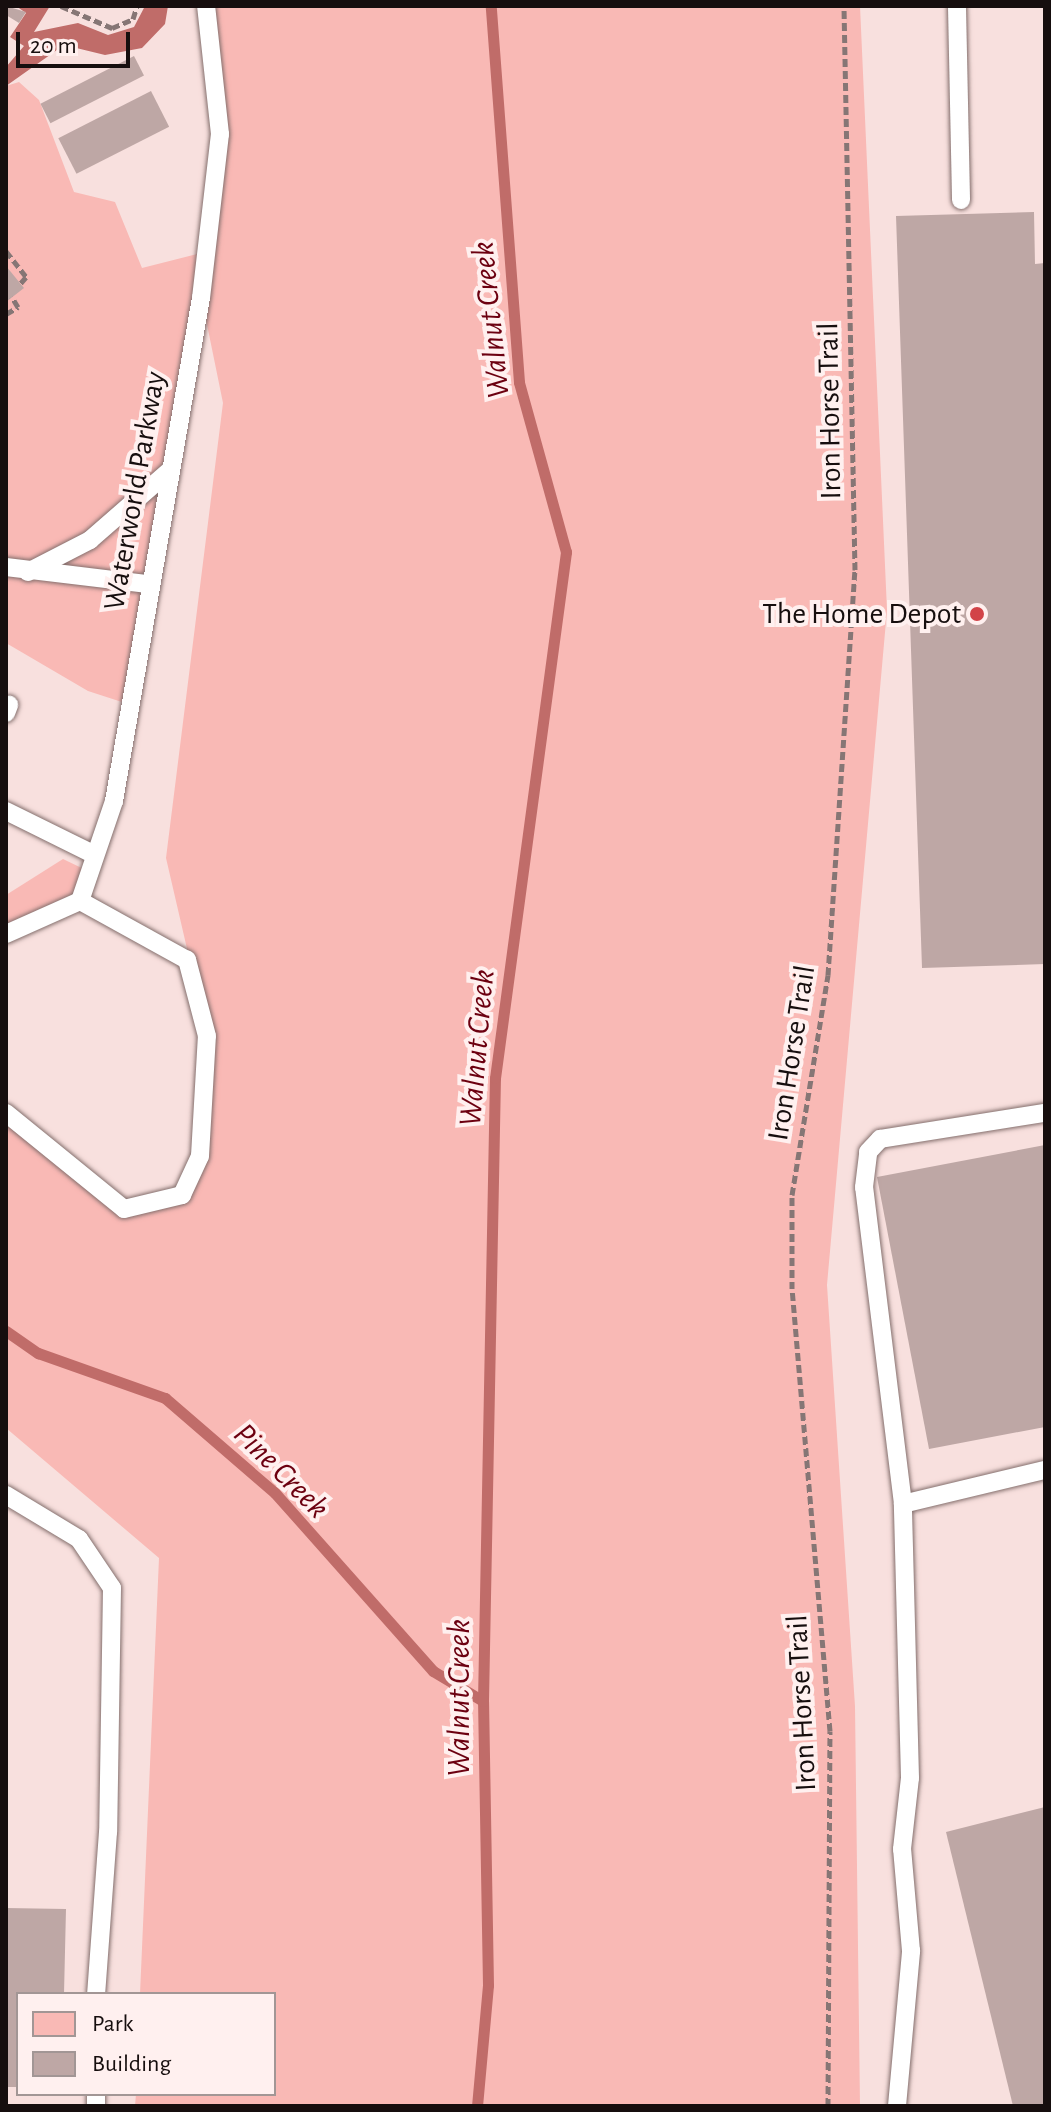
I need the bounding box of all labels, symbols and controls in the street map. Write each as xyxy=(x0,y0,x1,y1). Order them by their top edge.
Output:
scale bar xyxy=(20,16,134,66)
text: 20 m xyxy=(30,34,77,58)
water label: Walnut Creek xyxy=(464,240,518,400)
street label: Iron Horse Trail xyxy=(810,322,850,500)
street label: Waterworld Parkway xyxy=(96,369,174,613)
place label: The Home Depot xyxy=(762,596,961,632)
marker: The Home Depot xyxy=(968,605,986,623)
street label: Iron Horse Trail xyxy=(760,963,824,1143)
water label: Walnut Creek xyxy=(451,968,503,1128)
water label: Pine Creek xyxy=(225,1415,337,1527)
street label: Iron Horse Trail xyxy=(779,1614,825,1792)
water label: Walnut Creek xyxy=(440,1619,478,1777)
legend xyxy=(16,1992,276,2096)
text: Park xyxy=(92,2012,133,2036)
text: Building xyxy=(92,2052,171,2076)

